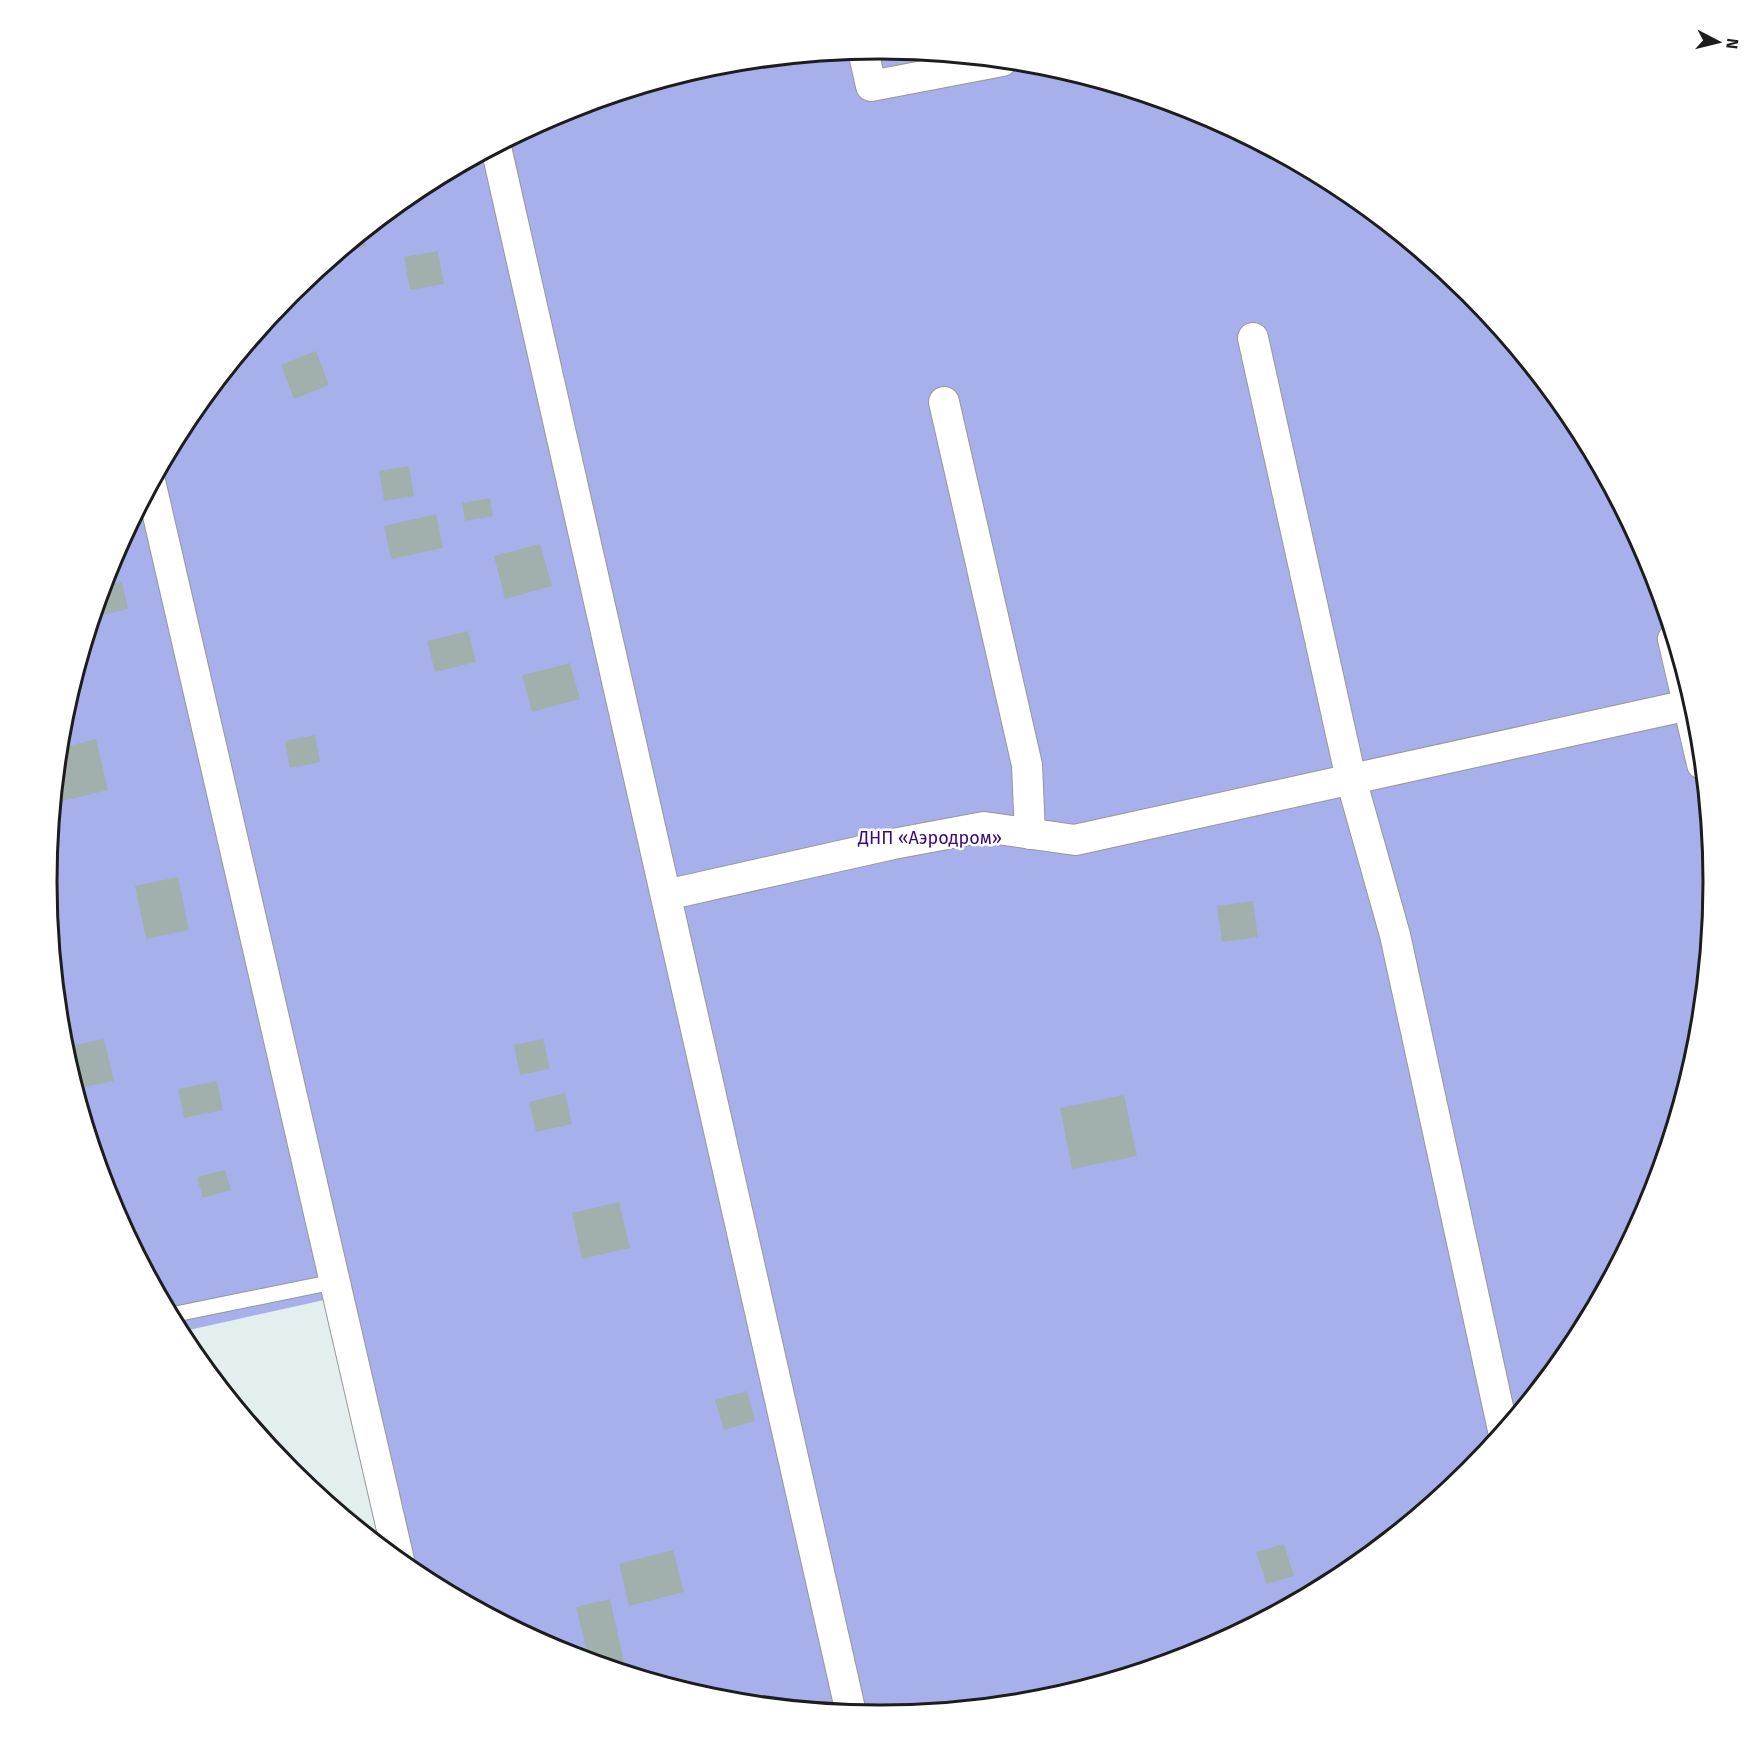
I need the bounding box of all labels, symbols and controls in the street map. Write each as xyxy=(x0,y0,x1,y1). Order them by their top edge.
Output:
north arrow xyxy=(1688,12,1748,72)
text: N xyxy=(1722,37,1742,50)
park label: ДНП «Аэродром» xyxy=(857,827,1002,849)

